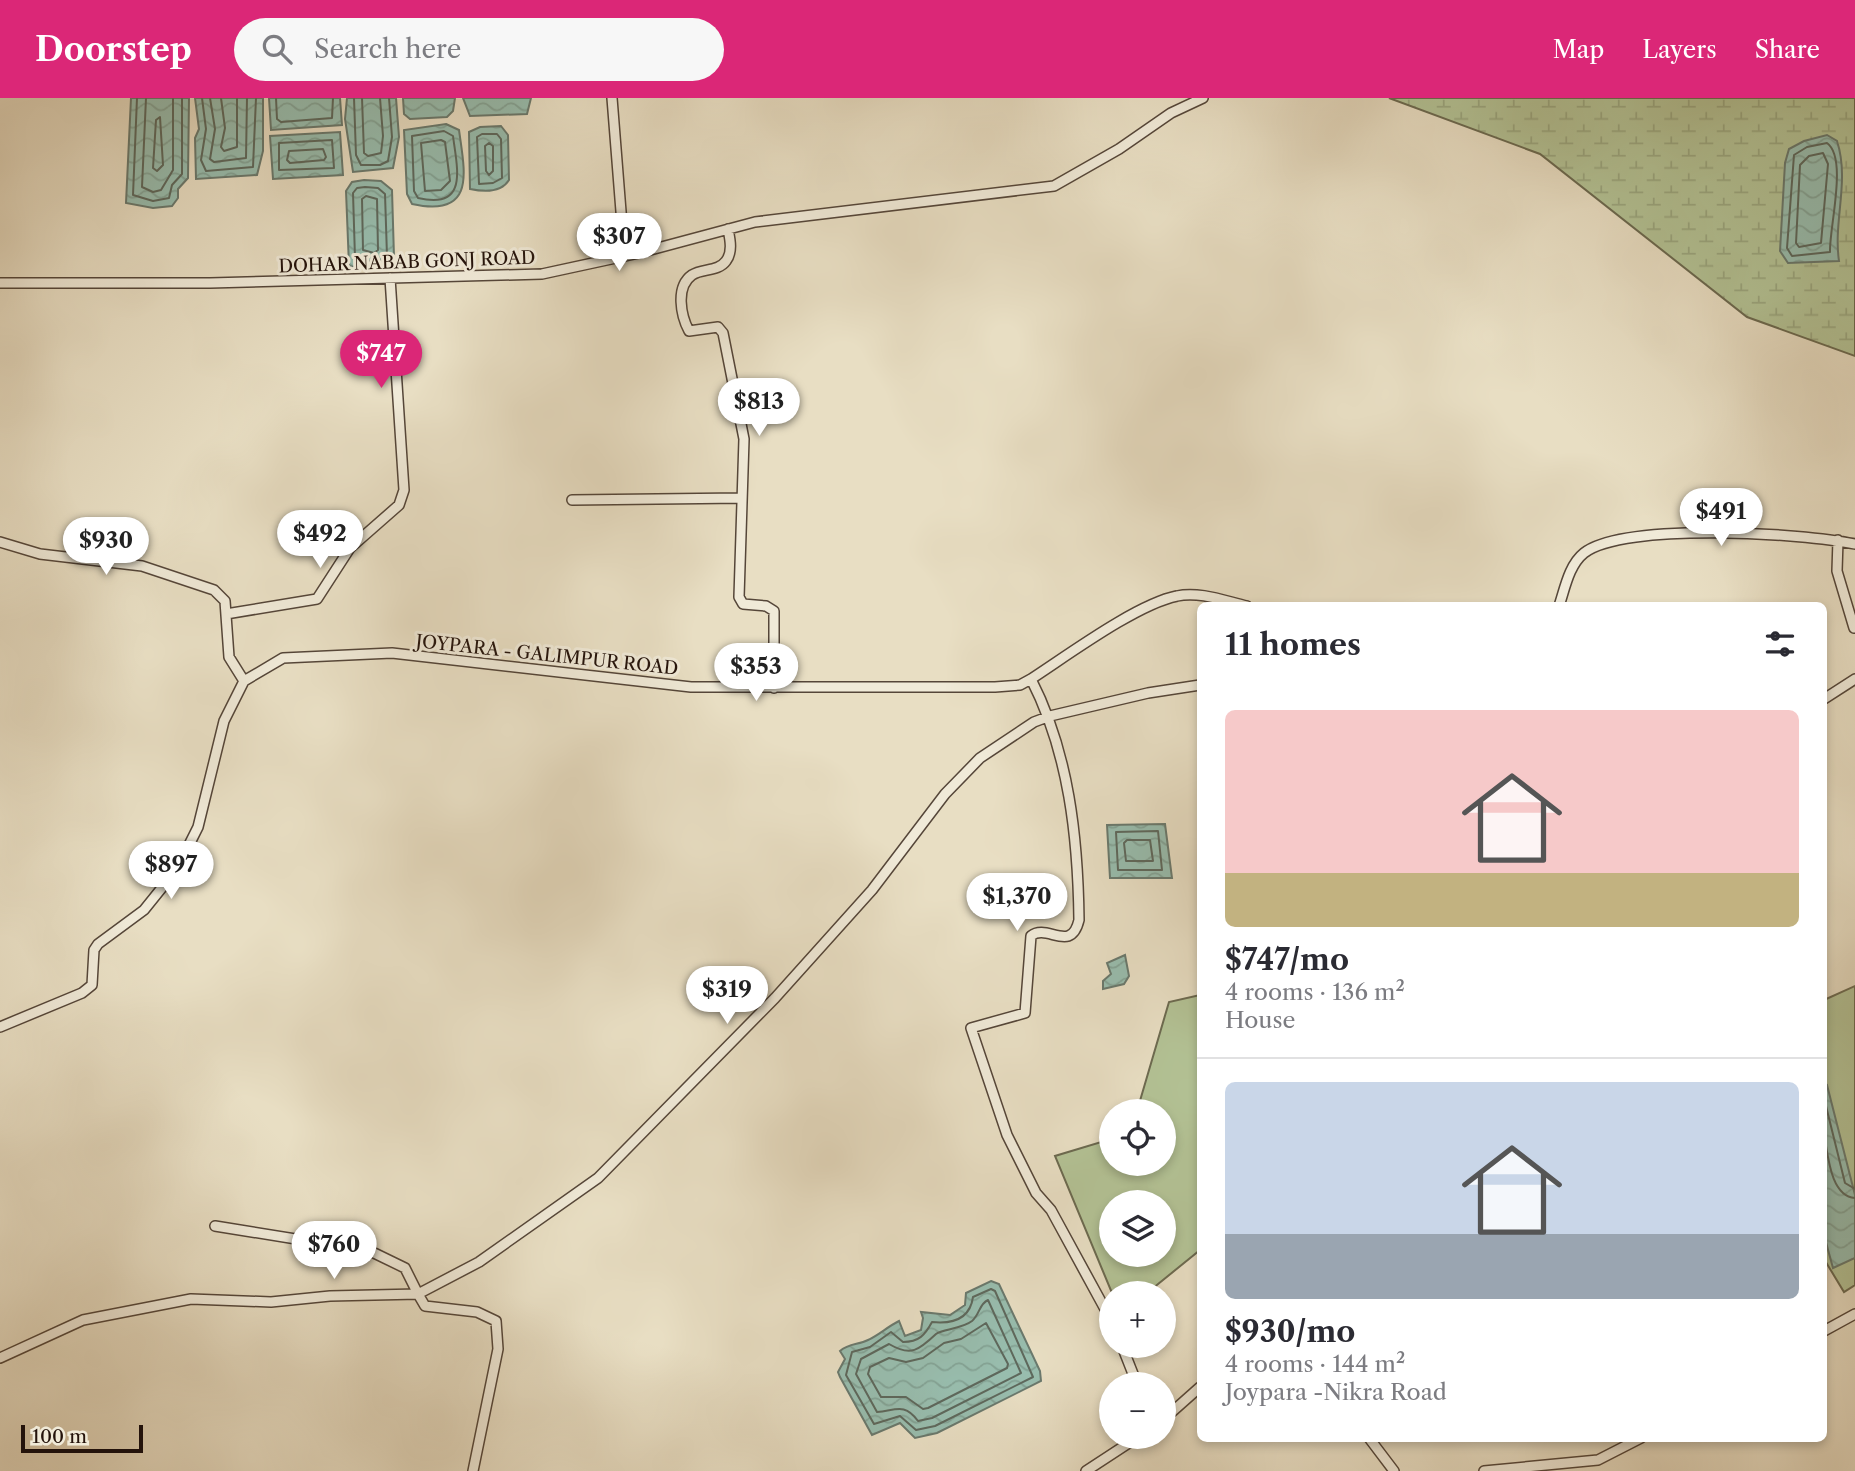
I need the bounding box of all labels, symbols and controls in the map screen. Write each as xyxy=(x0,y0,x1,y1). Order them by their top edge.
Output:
search box xyxy=(234,18,724,81)
text: Doorstep xyxy=(35,29,192,70)
icon: search xyxy=(258,30,296,68)
text: Search here xyxy=(314,33,461,65)
text: Map xyxy=(1553,35,1604,64)
text: Layers xyxy=(1642,35,1717,64)
text: Share xyxy=(1755,35,1820,64)
pin: $307 xyxy=(578,214,660,273)
text: $307 xyxy=(593,222,645,250)
street label: DOHAR NABAB GONJ ROAD xyxy=(278,247,536,277)
pin: $747 xyxy=(340,330,422,390)
text: $747 xyxy=(356,339,406,367)
pin: $813 xyxy=(718,378,800,438)
text: $813 xyxy=(734,387,784,415)
pin: $491 xyxy=(1680,489,1762,548)
text: $491 xyxy=(1696,497,1746,525)
pin: $492 xyxy=(279,510,361,570)
pin: $930 xyxy=(65,518,147,577)
text: $492 xyxy=(293,519,347,547)
text: $930 xyxy=(79,526,133,554)
icon: filters xyxy=(1761,625,1799,663)
text: 11 homes xyxy=(1225,626,1361,663)
street label: JOYPARA - GALIMPUR ROAD xyxy=(412,630,679,680)
pin: $353 xyxy=(715,644,797,703)
text: $353 xyxy=(730,652,782,680)
icon: home xyxy=(1449,755,1575,881)
pin: $897 xyxy=(130,842,212,901)
text: $897 xyxy=(145,850,197,878)
pin: $1,370 xyxy=(960,874,1074,933)
text: $1,370 xyxy=(982,882,1052,910)
text: $747/mo xyxy=(1225,941,1349,978)
pin: $319 xyxy=(686,967,768,1026)
text: $319 xyxy=(702,975,752,1003)
text: 4 rooms · 136 m² xyxy=(1225,978,1405,1006)
text: House xyxy=(1225,1006,1295,1034)
map controls xyxy=(1099,1099,1176,1449)
button: locate xyxy=(1099,1099,1176,1176)
icon: home xyxy=(1449,1127,1575,1253)
button: layers xyxy=(1099,1190,1176,1267)
pin: $760 xyxy=(293,1222,375,1281)
text: $760 xyxy=(308,1230,360,1258)
button: + xyxy=(1099,1281,1176,1358)
text: $930/mo xyxy=(1225,1313,1355,1350)
text: 4 rooms · 144 m² xyxy=(1225,1350,1405,1378)
button: − xyxy=(1099,1372,1176,1449)
text: Joypara -Nikra Road xyxy=(1225,1378,1447,1406)
scale bar xyxy=(21,1422,144,1454)
text: 100 m xyxy=(32,1425,87,1448)

